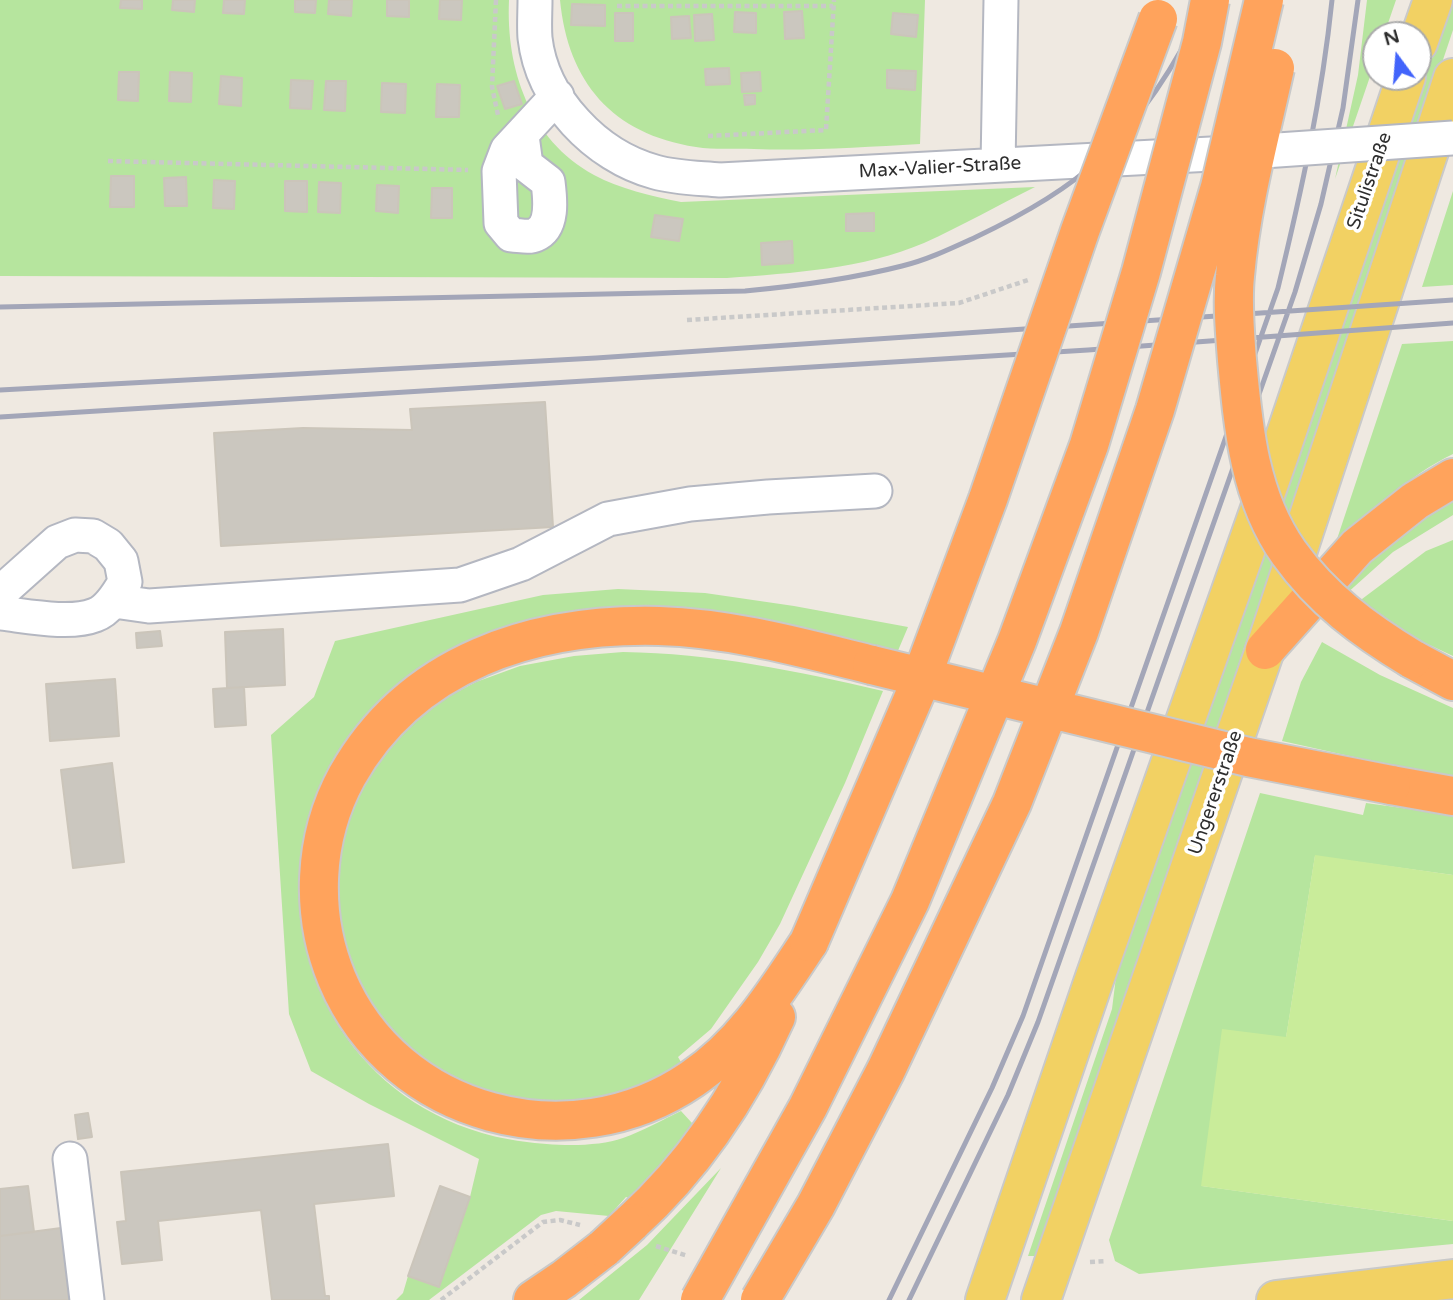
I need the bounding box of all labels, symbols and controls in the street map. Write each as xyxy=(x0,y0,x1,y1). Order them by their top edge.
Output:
north arrow xyxy=(1362,21,1432,91)
text: N xyxy=(1381,25,1402,50)
street label: Situlistraße xyxy=(1343,129,1397,233)
street label: Max-Valier-Straße xyxy=(858,152,1022,184)
street label: Ungererstraße xyxy=(1184,728,1248,858)

